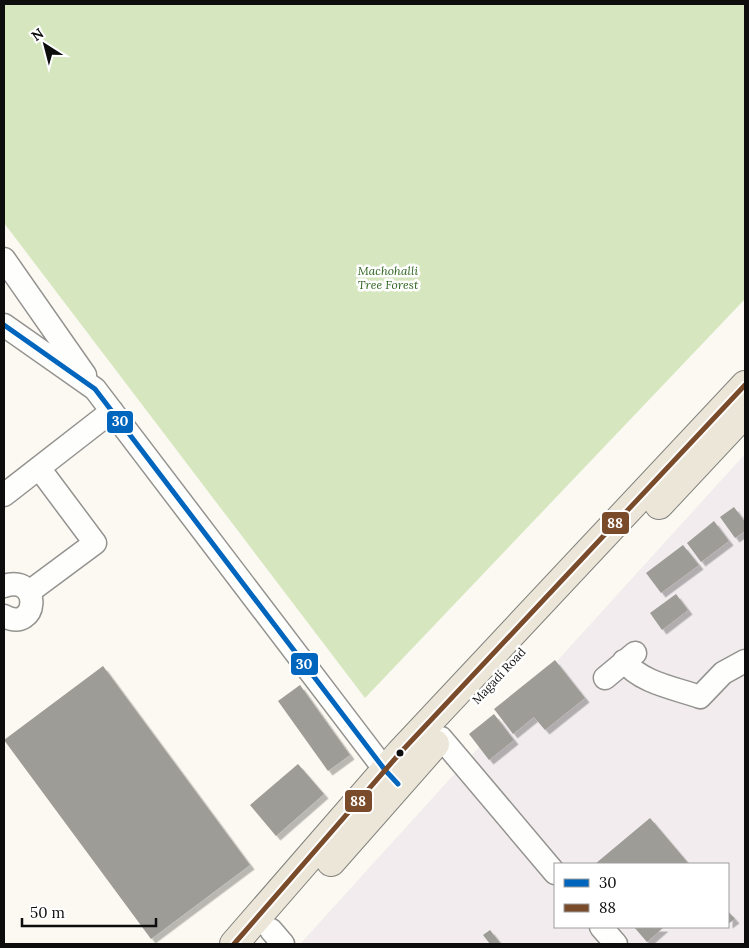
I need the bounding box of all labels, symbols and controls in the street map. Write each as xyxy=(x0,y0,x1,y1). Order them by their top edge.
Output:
north arrow xyxy=(20,20,70,70)
text: N xyxy=(28,24,47,45)
park label: Machohalli Tree Forest xyxy=(358,263,419,292)
line badge: 30 xyxy=(106,410,134,434)
text: 30 xyxy=(112,412,128,430)
line badge: 88 xyxy=(601,511,630,535)
text: 88 xyxy=(607,514,623,532)
street label: Magadi Road xyxy=(469,644,529,707)
line badge: 30 xyxy=(290,652,319,676)
text: 30 xyxy=(296,655,312,673)
unlabelled marker xyxy=(395,748,405,758)
line badge: 88 xyxy=(344,789,373,813)
text: 88 xyxy=(350,792,366,810)
legend xyxy=(554,863,729,928)
text: 30 xyxy=(599,873,617,892)
scale bar xyxy=(22,896,156,928)
text: 88 xyxy=(599,898,616,917)
text: 50 m xyxy=(30,903,65,922)

